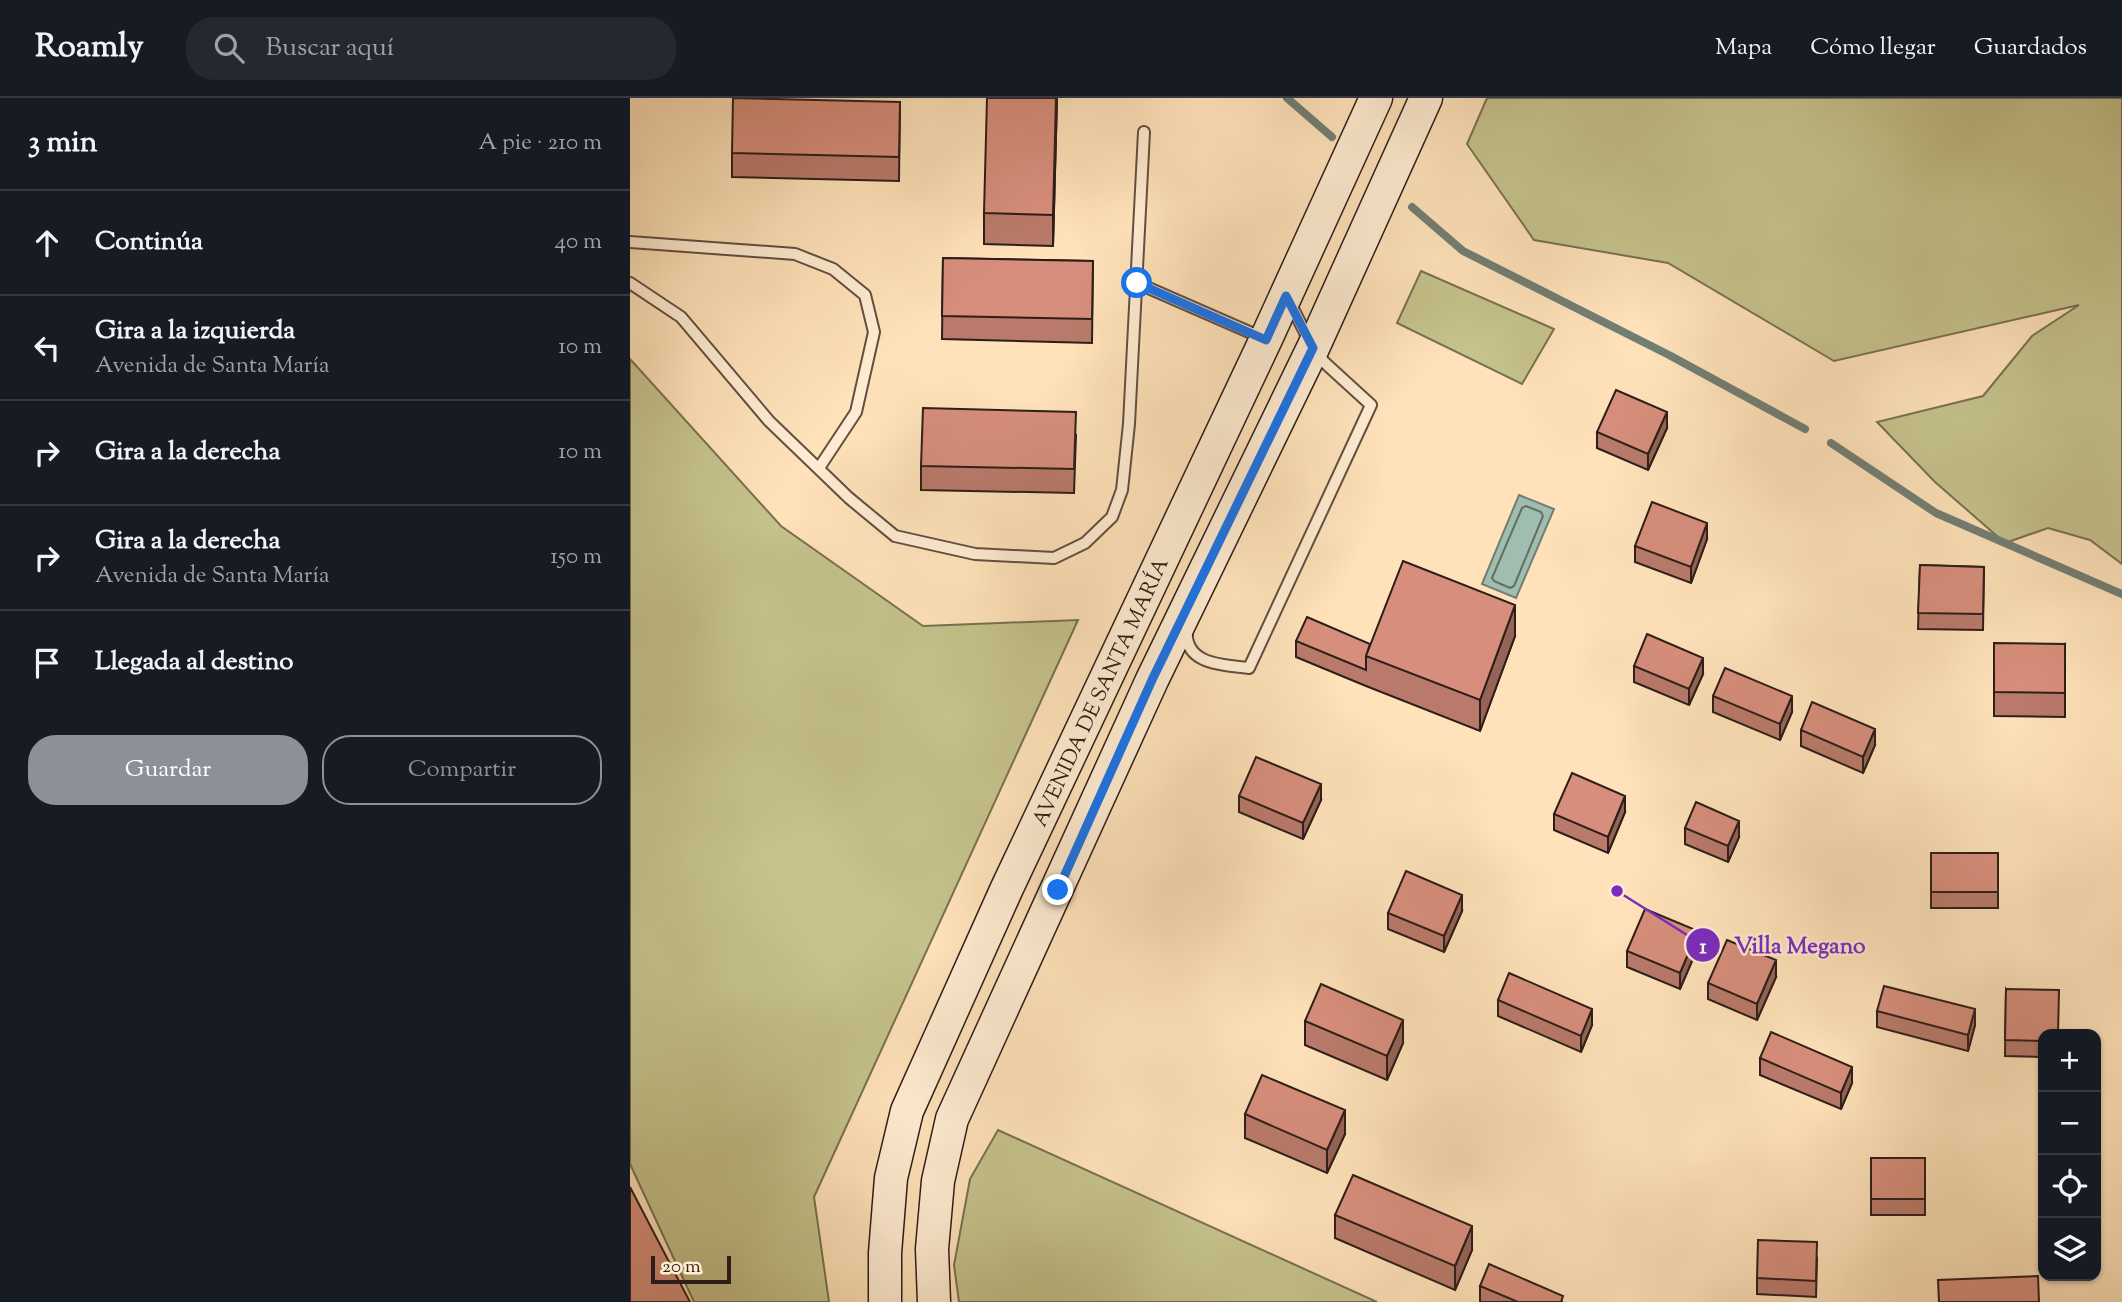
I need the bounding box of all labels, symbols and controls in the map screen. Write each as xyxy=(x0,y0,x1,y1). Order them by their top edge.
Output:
search box xyxy=(186,17,676,80)
text: Roamly xyxy=(35,24,144,72)
icon: search xyxy=(210,29,248,67)
text: Buscar aquí xyxy=(266,30,394,67)
text: Mapa xyxy=(1715,31,1772,65)
text: Cómo llegar xyxy=(1810,31,1936,65)
text: Guardados xyxy=(1974,31,2087,65)
text: 3 min xyxy=(28,122,98,165)
text: A pie · 210 m xyxy=(478,127,602,160)
icon: ahead xyxy=(28,224,66,262)
text: Continúa xyxy=(95,224,203,261)
text: 40 m xyxy=(555,226,602,259)
route start xyxy=(1121,267,1152,298)
text: Gira a la izquierda xyxy=(95,313,295,350)
icon: left xyxy=(28,329,66,367)
text: 10 m xyxy=(558,331,602,364)
text: Avenida de Santa María xyxy=(95,350,330,383)
icon: right xyxy=(28,434,66,472)
text: Gira a la derecha xyxy=(95,434,280,471)
text: 10 m xyxy=(558,436,602,469)
text: Gira a la derecha xyxy=(95,523,280,560)
icon: right xyxy=(28,539,66,577)
text: 150 m xyxy=(550,541,602,574)
street label: AVENIDA DE SANTA MARÍA xyxy=(1026,553,1177,832)
text: Avenida de Santa María xyxy=(95,560,330,593)
icon: arrive xyxy=(28,644,66,682)
text: Llegada al destino xyxy=(95,644,293,681)
button: Guardar xyxy=(28,735,308,805)
button: Compartir xyxy=(322,735,602,805)
route end xyxy=(1042,874,1073,905)
callout: Villa Megano xyxy=(1686,923,1880,967)
text: Villa Megano xyxy=(1734,931,1866,964)
text: 1 xyxy=(1699,933,1707,963)
map controls xyxy=(2038,1029,2101,1281)
button: + xyxy=(2038,1029,2101,1092)
button: − xyxy=(2038,1092,2101,1155)
button: locate xyxy=(2038,1155,2101,1218)
button: layers xyxy=(2038,1218,2101,1281)
scale bar xyxy=(651,1253,732,1285)
text: 20 m xyxy=(662,1254,701,1281)

